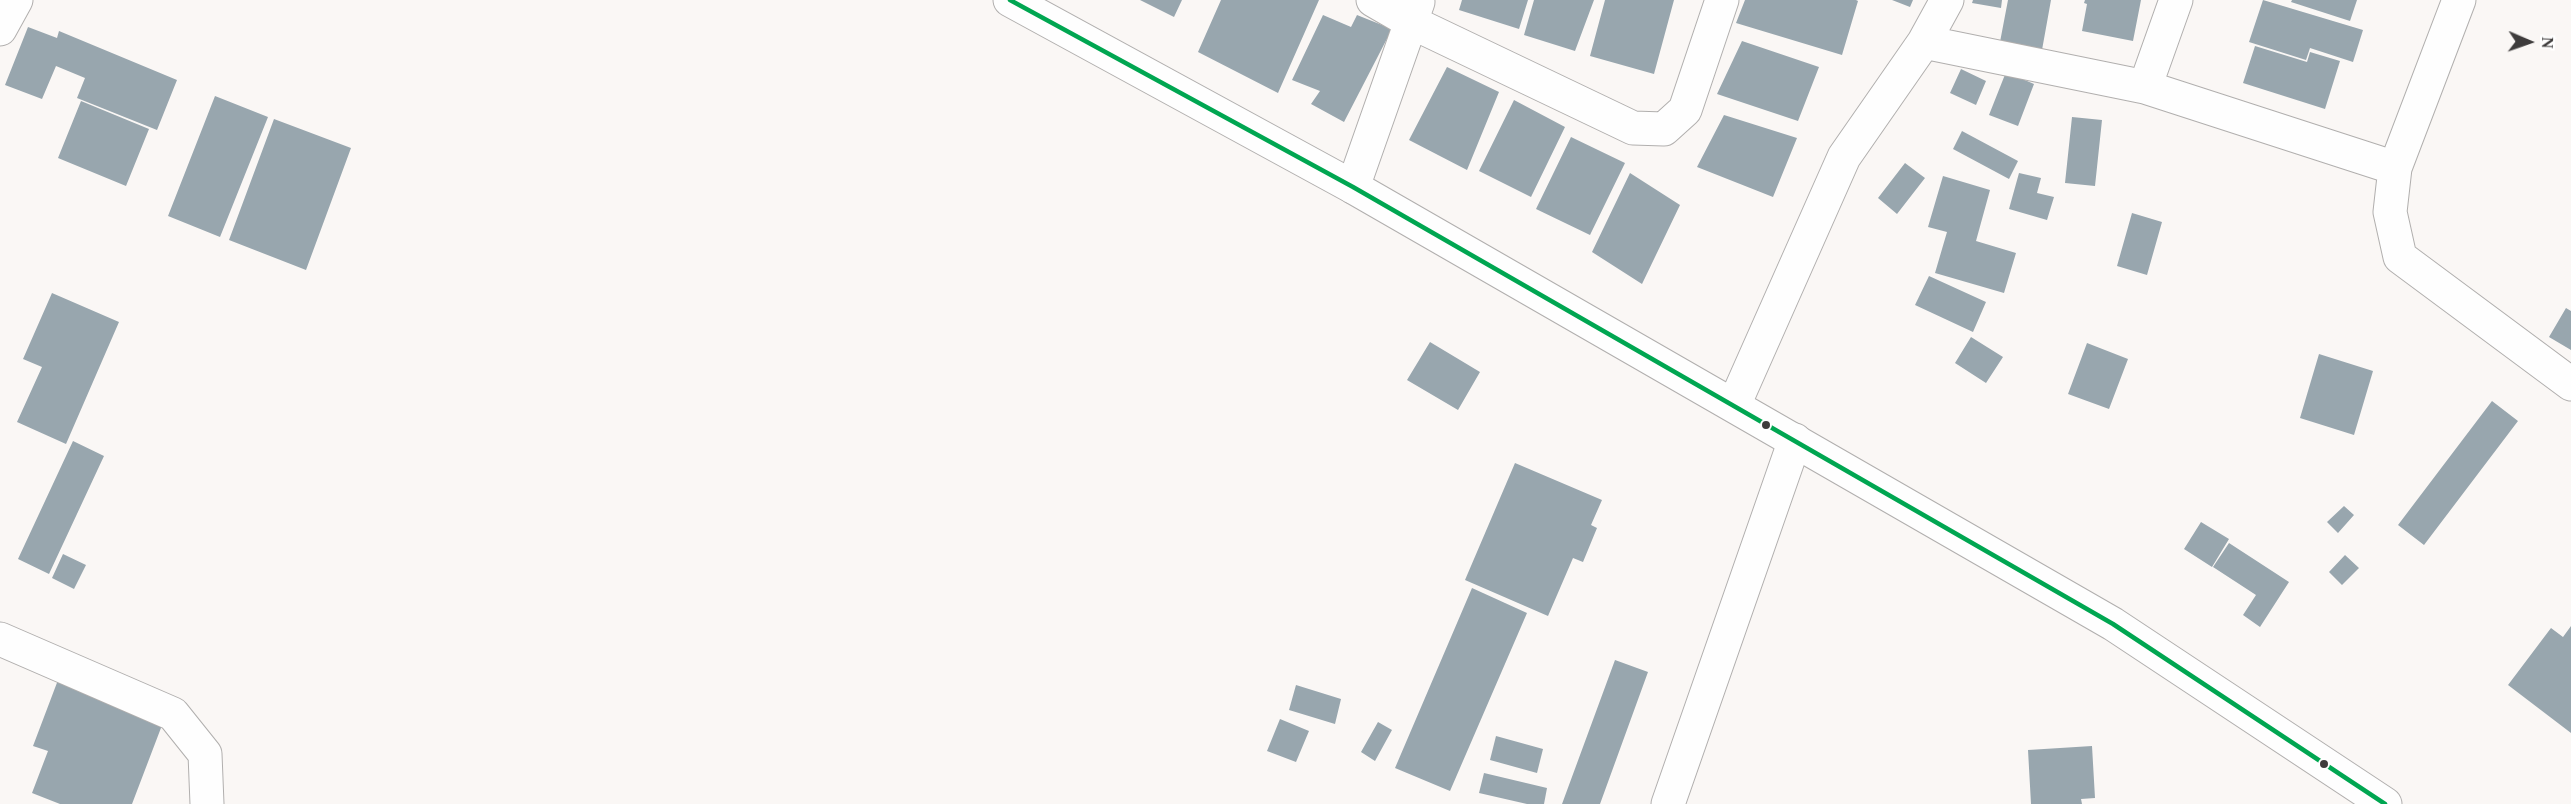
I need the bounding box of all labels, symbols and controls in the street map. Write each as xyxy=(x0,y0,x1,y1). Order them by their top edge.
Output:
north arrow xyxy=(2499,12,2559,72)
text: N xyxy=(2539,37,2556,49)
unlabelled marker xyxy=(1760,419,1772,431)
unlabelled marker xyxy=(2318,758,2330,770)

